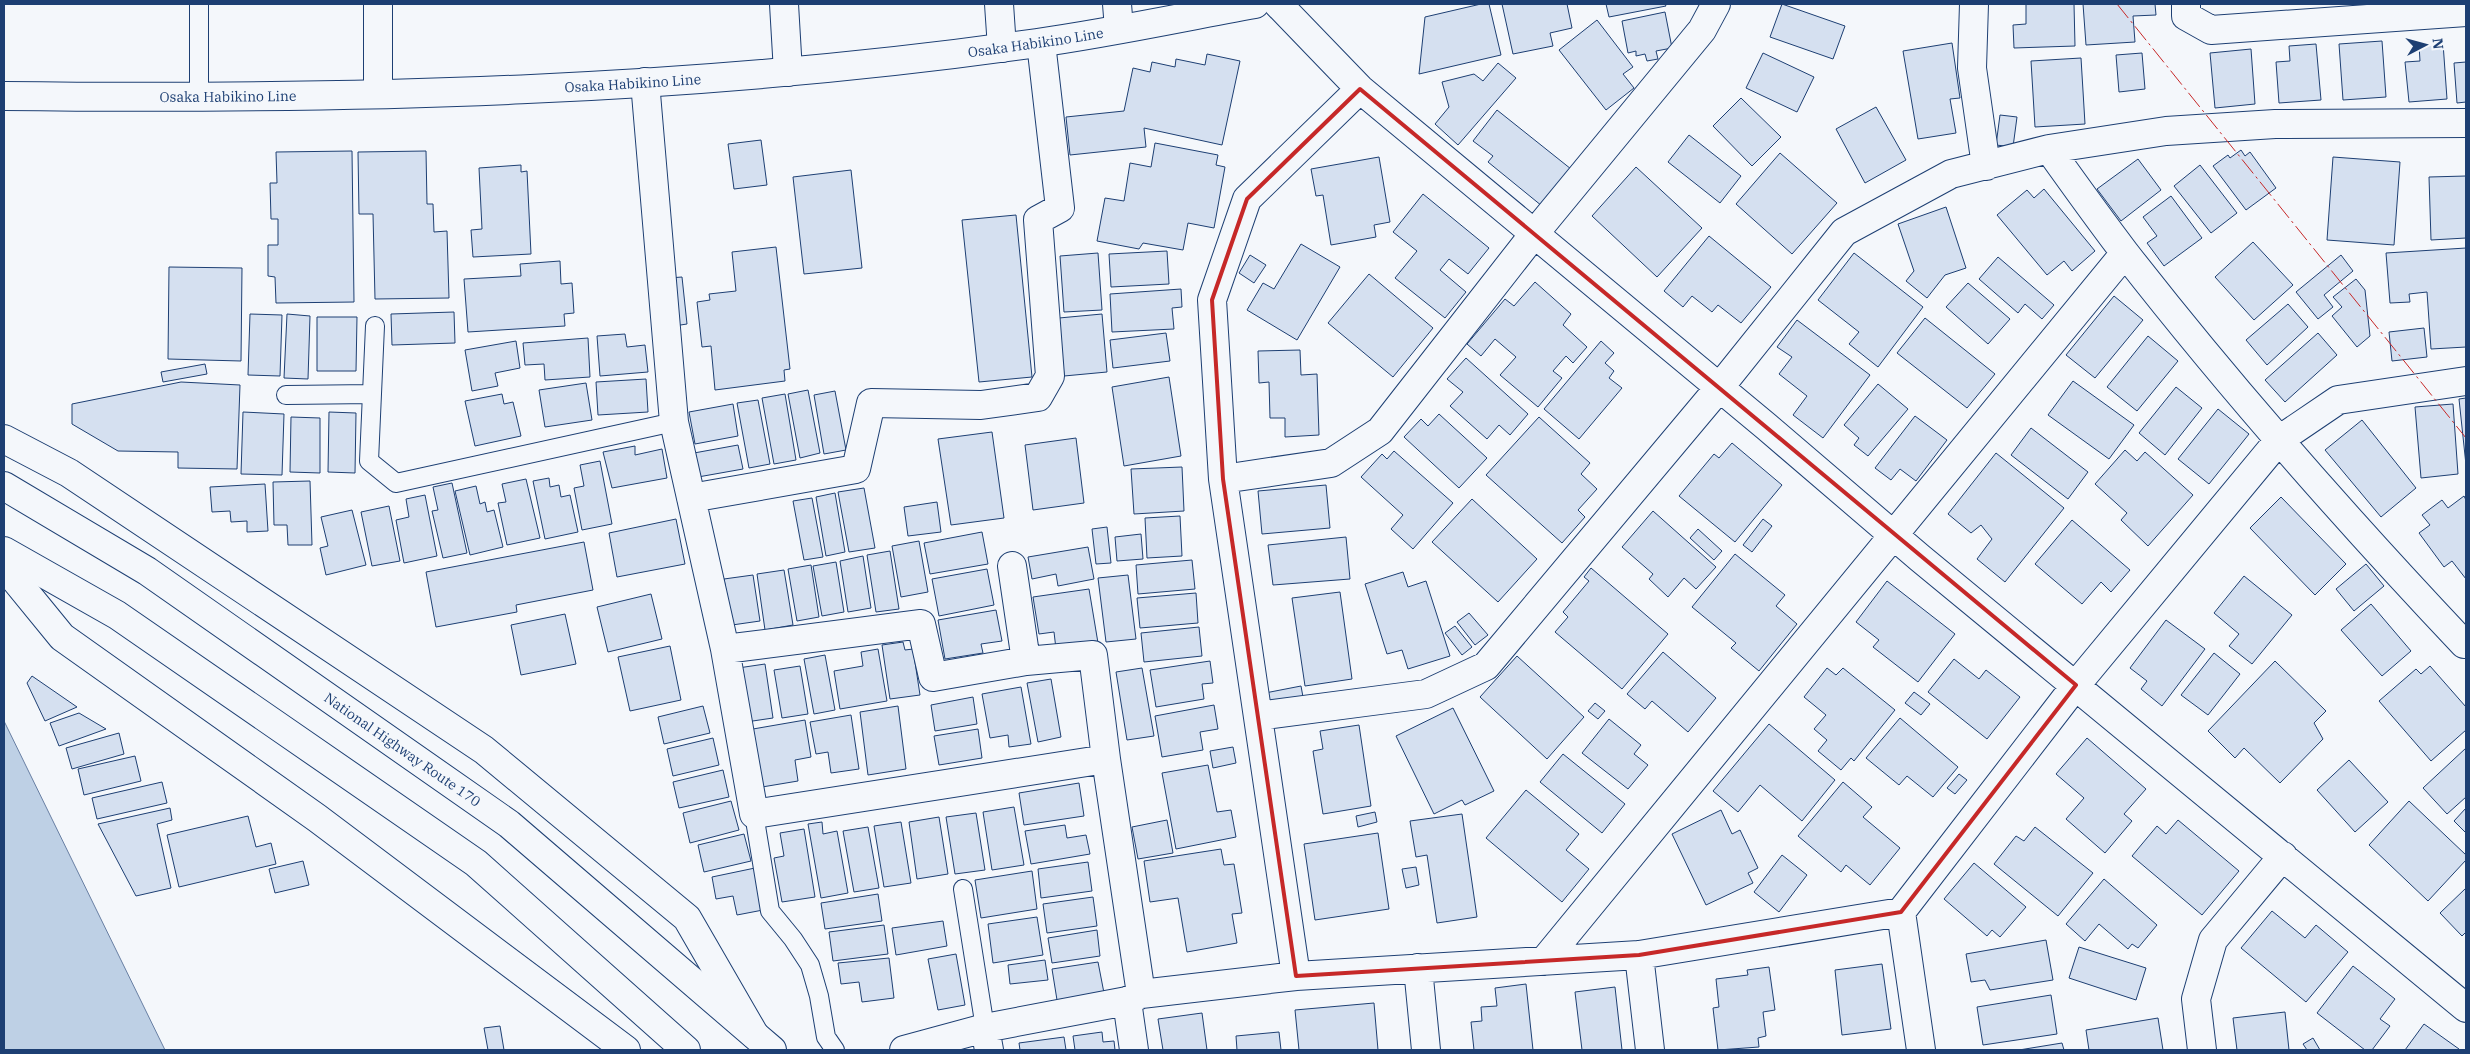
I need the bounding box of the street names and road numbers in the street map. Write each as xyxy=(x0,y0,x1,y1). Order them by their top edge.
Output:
street label: Osaka Habikino Line xyxy=(967,24,1105,61)
street label: Osaka Habikino Line xyxy=(564,70,702,96)
street label: Osaka Habikino Line xyxy=(160,87,297,106)
street label: National Highway Route 170 xyxy=(321,689,484,811)

